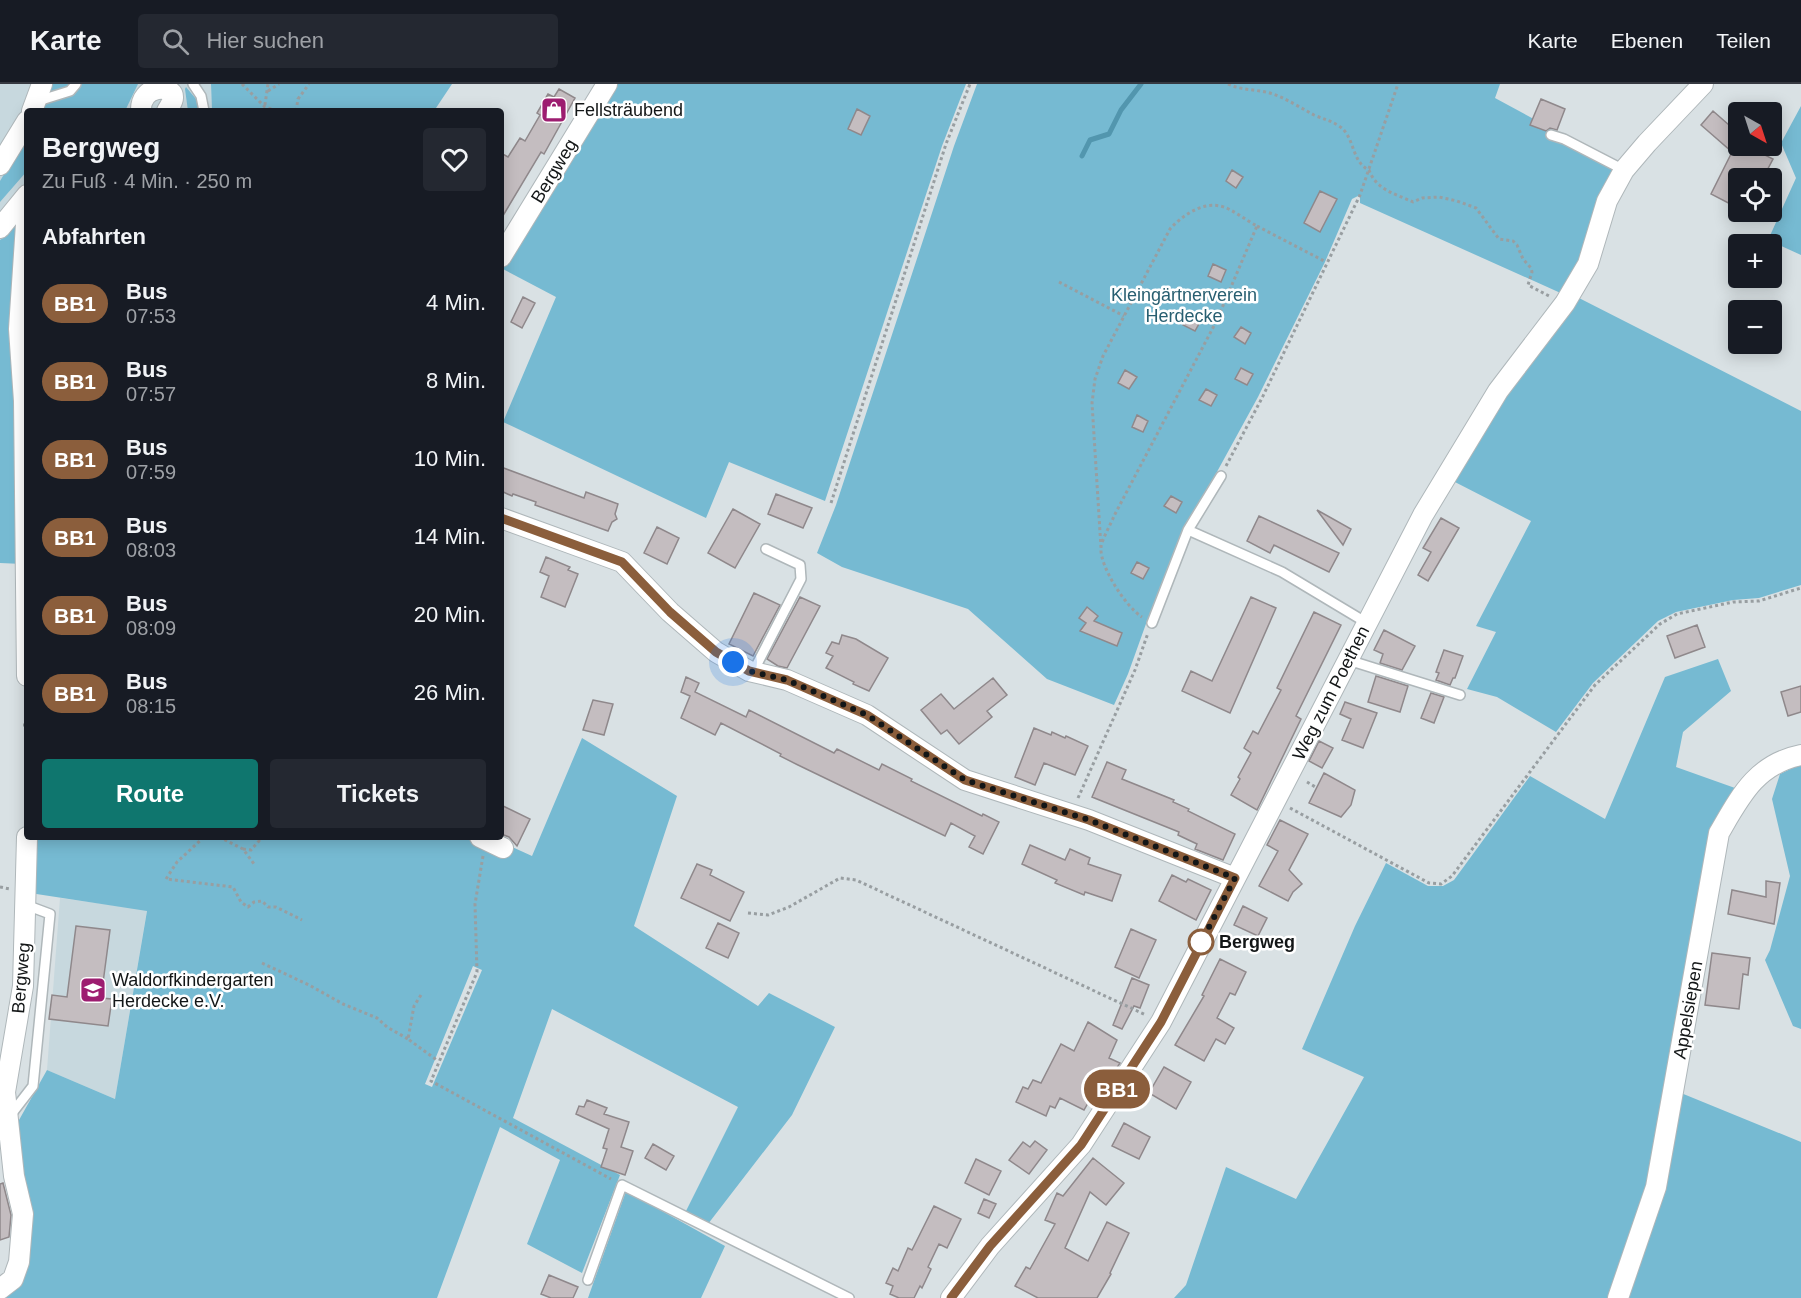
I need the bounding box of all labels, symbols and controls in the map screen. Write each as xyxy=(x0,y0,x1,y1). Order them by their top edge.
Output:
search box xyxy=(138,14,558,68)
text: Karte xyxy=(30,25,102,56)
icon: search xyxy=(159,25,192,58)
text: Hier suchen xyxy=(207,28,324,53)
text: Karte xyxy=(1528,29,1578,52)
text: Ebenen xyxy=(1611,29,1683,52)
text: Teilen xyxy=(1716,29,1771,52)
shop icon: Fellsträubend xyxy=(539,95,569,125)
place label: Fellsträubend xyxy=(574,100,683,120)
north arrow xyxy=(1728,102,1782,156)
map controls xyxy=(1728,102,1782,354)
button: heart xyxy=(423,128,486,191)
text: Bergweg xyxy=(42,132,160,163)
street label: Bergweg xyxy=(527,135,581,207)
button: locate xyxy=(1728,168,1782,222)
text: Zu Fuß · 4 Min. · 250 m xyxy=(42,170,252,192)
text: Abfahrten xyxy=(42,224,146,249)
button: + xyxy=(1728,234,1782,288)
text: Bus xyxy=(126,279,168,304)
park label: Kleingärtnerverein Herdecke xyxy=(1111,285,1257,326)
text: 4 Min. xyxy=(426,290,486,315)
text: BB1 xyxy=(54,292,96,315)
button: − xyxy=(1728,300,1782,354)
text: 07:53 xyxy=(126,305,176,327)
text: Bus xyxy=(126,357,168,382)
text: 8 Min. xyxy=(426,368,486,393)
text: BB1 xyxy=(54,370,96,393)
text: 07:57 xyxy=(126,383,176,405)
text: Bus xyxy=(126,435,168,460)
text: 10 Min. xyxy=(414,446,486,471)
text: BB1 xyxy=(54,448,96,471)
text: 07:59 xyxy=(126,461,176,483)
text: Bus xyxy=(126,513,168,538)
text: 14 Min. xyxy=(414,524,486,549)
text: BB1 xyxy=(54,526,96,549)
text: 08:03 xyxy=(126,539,176,561)
text: Bus xyxy=(126,591,168,616)
text: 20 Min. xyxy=(414,602,486,627)
text: BB1 xyxy=(54,604,96,627)
text: 08:09 xyxy=(126,617,176,639)
street label: Weg zum Poethen xyxy=(1289,623,1373,763)
your location xyxy=(718,647,748,677)
text: Bus xyxy=(126,669,168,694)
text: 26 Min. xyxy=(414,680,486,705)
text: BB1 xyxy=(54,682,96,705)
text: 08:15 xyxy=(126,695,176,717)
button: Route xyxy=(42,759,258,828)
button: Tickets xyxy=(270,759,486,828)
marker: Bergweg xyxy=(1188,929,1214,955)
place label: Bergweg xyxy=(1219,932,1295,952)
street label: Bergweg xyxy=(8,942,34,1014)
street label: Appelsiepen xyxy=(1670,959,1706,1061)
place label: Waldorfkindergarten Herdecke e.V. xyxy=(112,970,273,1011)
school or university icon: Waldorfkindergarten Herdecke e.V. xyxy=(78,975,108,1005)
line badge: BB1 xyxy=(1082,1070,1152,1108)
text: BB1 xyxy=(1096,1078,1138,1101)

